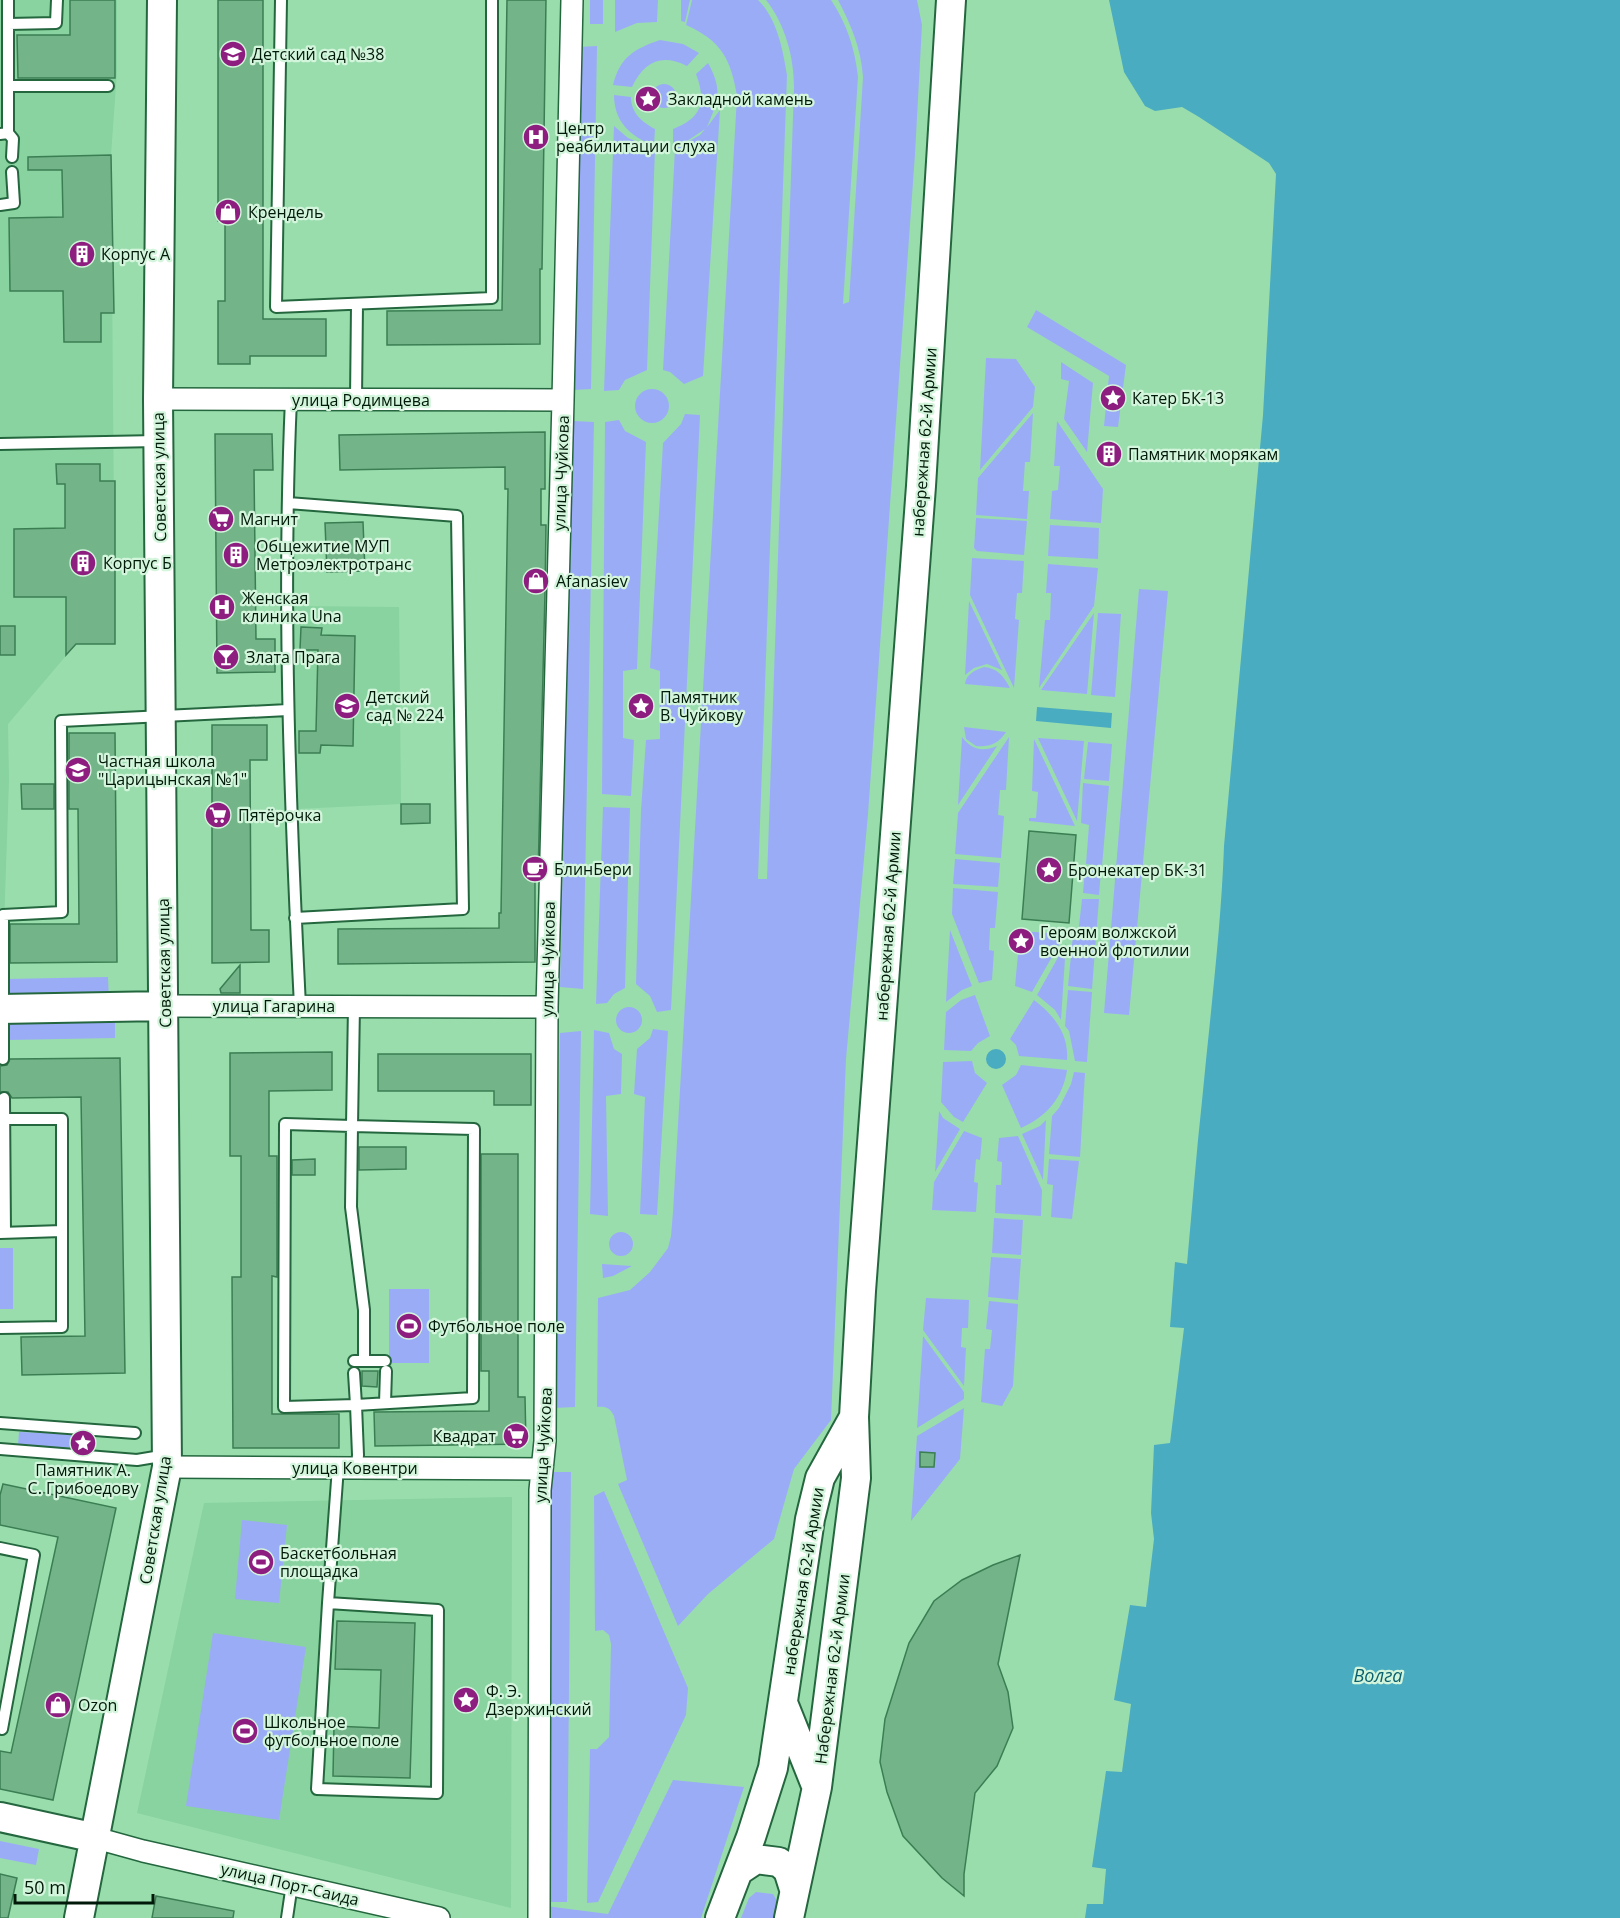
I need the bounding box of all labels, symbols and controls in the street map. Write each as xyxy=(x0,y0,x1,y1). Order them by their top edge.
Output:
school or university icon: Детский сад №38 xyxy=(218,39,248,69)
place label: Детский сад №38 xyxy=(252,43,384,65)
place icon: Закладной камень xyxy=(633,84,663,114)
place label: Закладной камень xyxy=(668,88,813,110)
place label: Центр реабилитации слуха xyxy=(556,117,716,157)
hospital icon: Центр реабилитации слуха xyxy=(521,122,551,152)
shop icon: Крендель xyxy=(213,197,243,227)
place label: Крендель xyxy=(248,201,323,223)
building icon: Корпус А xyxy=(67,239,97,269)
place label: Корпус А xyxy=(101,243,171,265)
street label: набережная 62-й Армии xyxy=(906,347,942,537)
place icon: Катер БК-13 xyxy=(1098,383,1128,413)
place label: Катер БК-13 xyxy=(1132,387,1224,409)
street label: улица Родимцева xyxy=(292,389,430,411)
street label: Советская улица xyxy=(147,412,171,542)
street label: улица Чуйкова xyxy=(548,415,574,531)
building icon: Памятник морякам xyxy=(1094,439,1124,469)
place label: Памятник морякам xyxy=(1128,443,1278,465)
supermarket icon: Магнит xyxy=(206,504,236,534)
place label: Магнит xyxy=(240,508,298,530)
place label: Общежитие МУП Метроэлектротранс xyxy=(256,535,412,575)
building icon: Общежитие МУП Метроэлектротранс xyxy=(221,540,251,570)
building icon: Корпус Б xyxy=(68,548,98,578)
place label: Корпус Б xyxy=(103,552,172,574)
shop icon: Afanasiev xyxy=(521,566,551,596)
place label: Afanasiev xyxy=(556,570,628,592)
place label: Женская клиника Una xyxy=(242,587,342,627)
hospital icon: Женская клиника Una xyxy=(207,592,237,622)
bar icon: Злата Прага xyxy=(211,642,241,672)
place label: Злата Прага xyxy=(246,646,340,668)
place label: Детский сад № 224 xyxy=(366,686,444,726)
place label: Памятник В. Чуйкову xyxy=(660,686,744,726)
school or university icon: Детский сад № 224 xyxy=(332,691,362,721)
place icon: Памятник В. Чуйкову xyxy=(626,691,656,721)
place label: Частная школа "Царицынская №1" xyxy=(98,750,247,790)
school or university icon: Частная школа "Царицынская №1" xyxy=(63,755,93,785)
supermarket icon: Пятёрочка xyxy=(203,800,233,830)
place label: Пятёрочка xyxy=(238,804,321,826)
street label: набережная 62-й Армии xyxy=(870,831,906,1021)
cafe icon: БлинБери xyxy=(520,854,550,884)
place icon: Бронекатер БК-31 xyxy=(1034,855,1064,885)
place label: БлинБери xyxy=(554,858,632,880)
place label: Бронекатер БК-31 xyxy=(1068,859,1207,881)
street label: Советская улица xyxy=(152,898,176,1028)
street label: улица Чуйкова xyxy=(536,901,560,1017)
place label: Героям волжской военной флотилии xyxy=(1040,921,1189,961)
place icon: Героям волжской военной флотилии xyxy=(1006,926,1036,956)
street label: улица Гагарина xyxy=(213,995,335,1017)
sports icon: Футбольное поле xyxy=(394,1311,424,1341)
place label: Футбольное поле xyxy=(428,1315,565,1337)
street label: улица Чуйкова xyxy=(529,1387,557,1503)
supermarket icon: Квадрат xyxy=(501,1421,531,1451)
place label: Квадрат xyxy=(433,1425,496,1447)
place icon: Памятник А. С. Грибоедову xyxy=(68,1428,98,1458)
street label: Советская улица xyxy=(134,1454,176,1586)
street label: улица Ковентри xyxy=(292,1457,418,1479)
place label: Памятник А. С. Грибоедову xyxy=(28,1459,139,1499)
street label: набережная 62-й Армии xyxy=(777,1486,829,1676)
place label: Баскетбольная площадка xyxy=(280,1542,397,1582)
sports icon: Баскетбольная площадка xyxy=(246,1547,276,1577)
street label: Набережная 62-й Армии xyxy=(809,1573,855,1765)
water label: Волга xyxy=(1354,1663,1403,1687)
place label: Ф. Э. Дзержинский xyxy=(486,1680,592,1720)
place icon: Ф. Э. Дзержинский xyxy=(451,1685,481,1715)
shop icon: Ozon xyxy=(43,1690,73,1720)
place label: Ozon xyxy=(78,1694,117,1716)
place label: Школьное футбольное поле xyxy=(264,1711,399,1751)
sports icon: Школьное футбольное поле xyxy=(230,1716,260,1746)
street label: улица Порт-Саида xyxy=(219,1857,361,1911)
scale bar xyxy=(15,1867,153,1905)
text: 50 m xyxy=(24,1875,66,1899)

